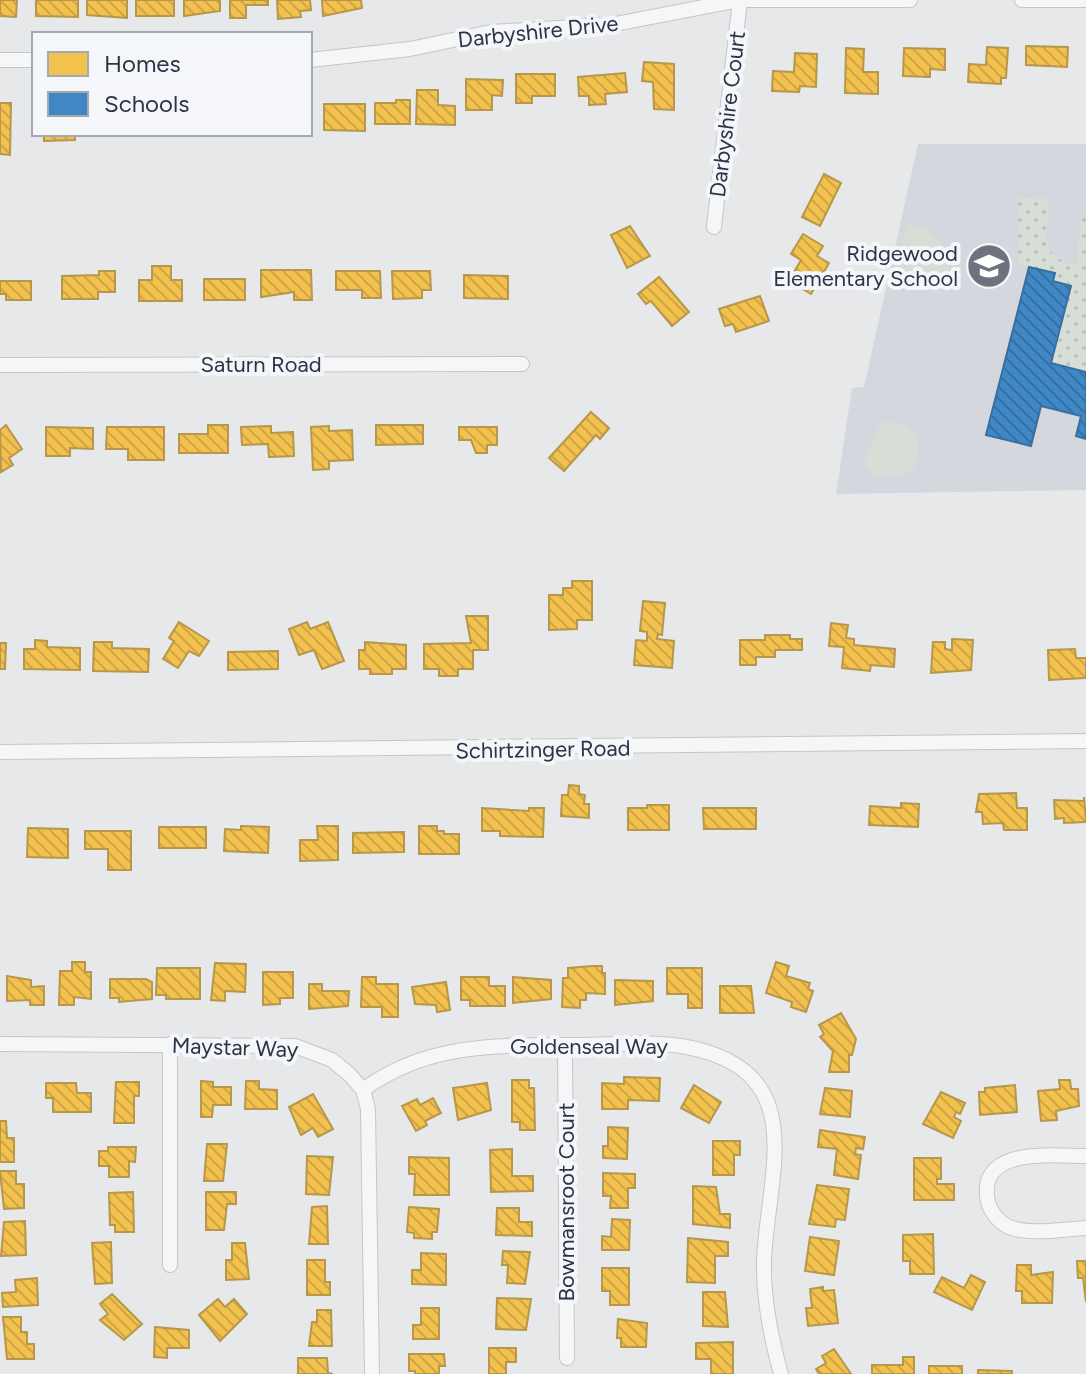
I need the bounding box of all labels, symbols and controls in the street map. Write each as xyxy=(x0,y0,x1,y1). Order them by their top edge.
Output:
street label: Darbyshire Drive xyxy=(456,10,620,53)
street label: Darbyshire Court xyxy=(704,29,751,199)
legend xyxy=(32,32,312,136)
text: Homes xyxy=(104,49,181,78)
text: Schools xyxy=(104,89,189,118)
place label: Ridgewood Elementary School xyxy=(773,240,958,292)
school or university icon: Ridgewood Elementary School xyxy=(965,242,1013,290)
street label: Saturn Road xyxy=(200,351,322,378)
street label: Schirtzinger Road xyxy=(455,734,631,765)
street label: Maystar Way xyxy=(171,1032,299,1063)
street label: Goldenseal Way xyxy=(510,1033,668,1060)
street label: Bowmansroot Court xyxy=(553,1103,580,1301)

